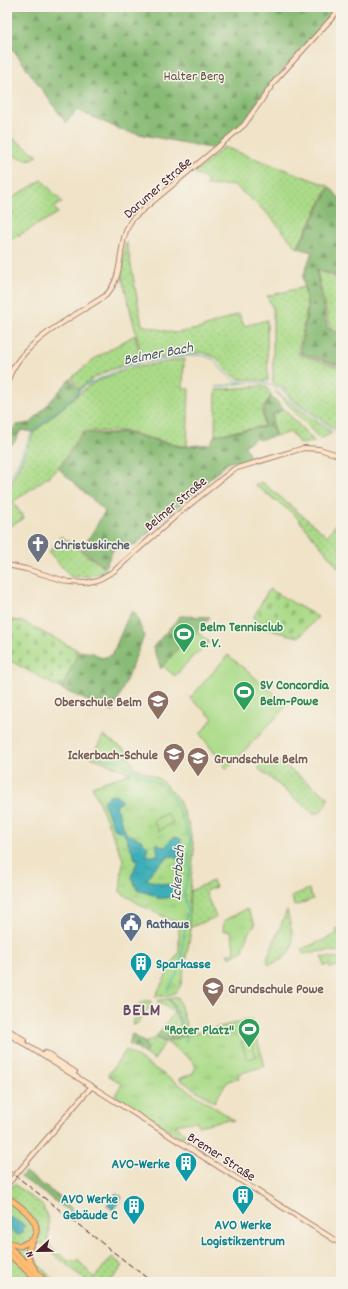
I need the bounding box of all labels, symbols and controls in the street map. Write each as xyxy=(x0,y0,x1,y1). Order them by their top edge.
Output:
park label: Halter Berg xyxy=(164,67,224,87)
street label: Darumer Straße xyxy=(120,153,197,224)
water label: Belmer Bach xyxy=(122,337,196,372)
street label: Belmer Straße xyxy=(141,472,212,537)
church icon: Christuskirche xyxy=(25,531,51,564)
place label: Christuskirche xyxy=(54,536,130,556)
place label: Belm Tennisclub e. V. xyxy=(200,618,283,654)
sports icon: Belm Tennisclub e. V. xyxy=(171,621,197,654)
place label: SV Concordia Belm-Powe xyxy=(260,676,330,712)
sports icon: SV Concordia Belm-Powe xyxy=(231,679,257,712)
school or university icon: Oberschule Belm xyxy=(145,688,171,721)
place label: Oberschule Belm xyxy=(54,693,142,713)
school or university icon: Ickerbach-Schule xyxy=(161,741,187,774)
school or university icon: Grundschule Belm xyxy=(185,745,211,778)
place label: Ickerbach-Schule xyxy=(68,746,158,766)
place label: Grundschule Belm xyxy=(214,750,308,770)
water label: Ickerbach xyxy=(166,844,192,902)
public building icon: Rathaus xyxy=(118,910,144,943)
place label: Rathaus xyxy=(146,915,190,935)
building icon: Sparkasse xyxy=(128,950,154,983)
place label: Sparkasse xyxy=(156,955,211,975)
school or university icon: Grundschule Powe xyxy=(200,975,226,1008)
place label: Grundschule Powe xyxy=(228,980,324,1000)
district label: BELM xyxy=(123,999,161,1024)
sports icon: "Roter Platz" xyxy=(236,1016,262,1049)
place label: "Roter Platz" xyxy=(165,1021,234,1041)
street label: Bremer Straße xyxy=(183,1128,259,1187)
building icon: AVO-Werke xyxy=(173,1150,199,1183)
place label: AVO-Werke xyxy=(112,1155,170,1175)
building icon: AVO Werke Logistikzentrum xyxy=(230,1183,256,1216)
place label: AVO Werke Gebäude C xyxy=(61,1190,118,1226)
building icon: AVO Werke Gebäude C xyxy=(121,1193,147,1226)
place label: AVO Werke Logistikzentrum xyxy=(201,1216,285,1252)
north arrow xyxy=(18,1231,58,1271)
text: N xyxy=(22,1248,39,1260)

